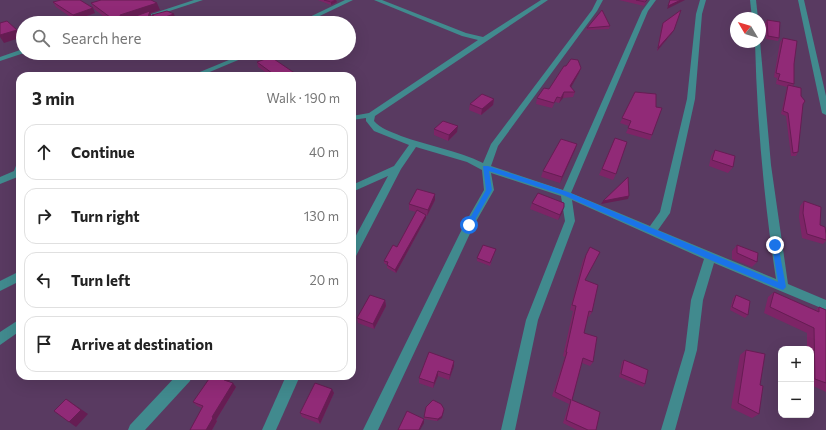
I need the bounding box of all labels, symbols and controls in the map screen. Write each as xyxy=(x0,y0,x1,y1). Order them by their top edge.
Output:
north arrow xyxy=(730,12,766,48)
search box xyxy=(16,16,356,60)
icon: search xyxy=(30,27,52,49)
text: Search here xyxy=(62,29,141,47)
text: 3 min xyxy=(32,88,75,109)
text: Walk · 190 m xyxy=(266,90,340,106)
icon: ahead xyxy=(33,141,55,163)
text: Continue xyxy=(71,143,135,161)
text: 40 m xyxy=(309,144,339,160)
icon: right xyxy=(33,205,55,227)
text: Turn right xyxy=(71,207,140,225)
text: 130 m xyxy=(304,208,339,224)
route start xyxy=(460,216,478,234)
route end xyxy=(766,236,784,254)
icon: left xyxy=(33,269,55,291)
text: Turn left xyxy=(71,271,130,289)
text: 20 m xyxy=(310,272,339,288)
icon: arrive xyxy=(33,333,55,355)
text: Arrive at destination xyxy=(71,335,213,353)
map controls xyxy=(778,346,814,418)
button: + xyxy=(778,346,814,382)
button: − xyxy=(778,382,814,418)

